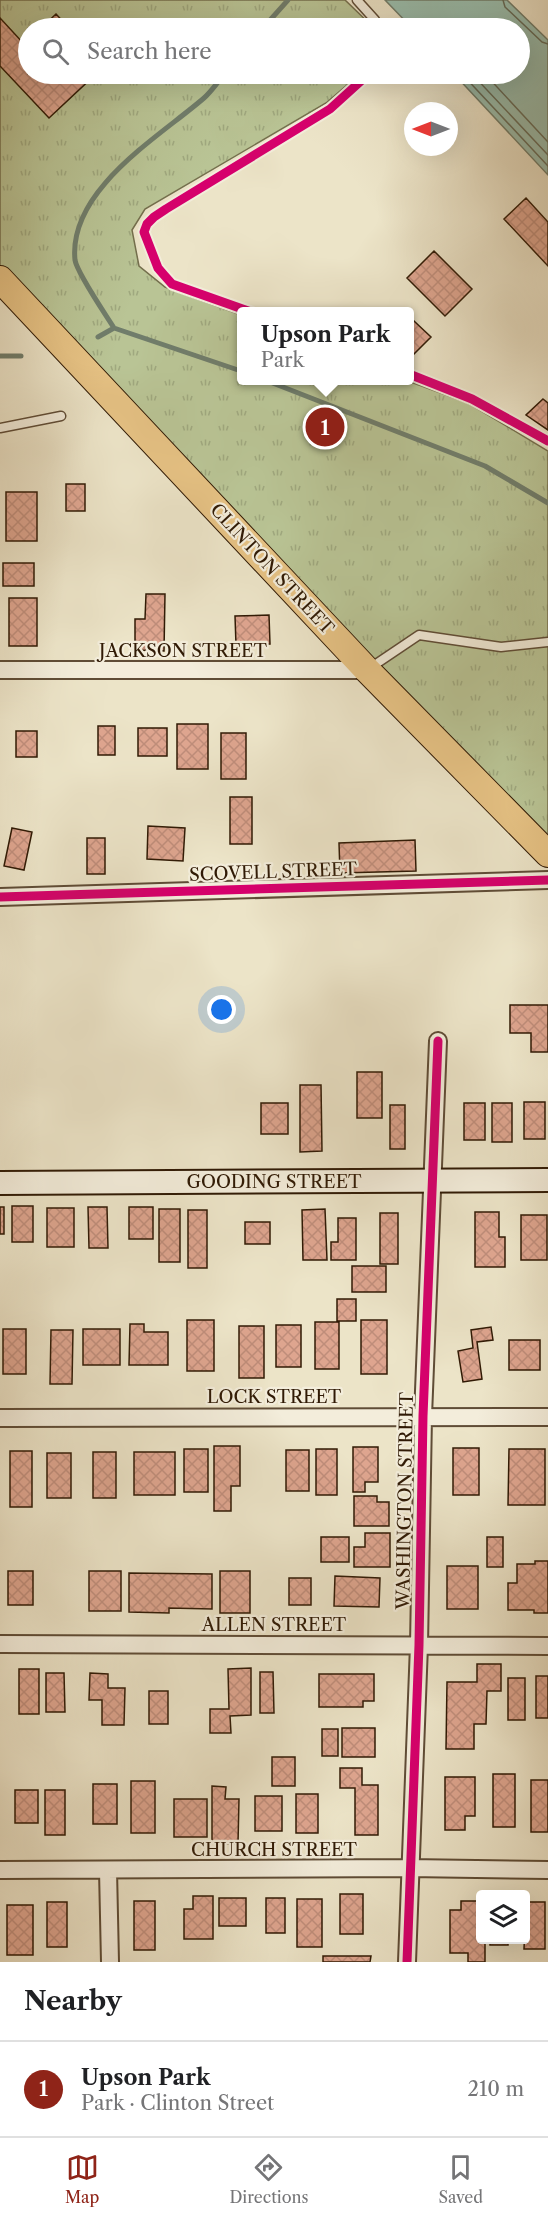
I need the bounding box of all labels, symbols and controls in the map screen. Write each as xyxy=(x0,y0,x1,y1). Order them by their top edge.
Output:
search box xyxy=(18,18,530,84)
icon: search xyxy=(39,35,72,68)
text: Search here xyxy=(87,38,212,65)
north arrow xyxy=(404,102,458,156)
popup xyxy=(237,307,414,385)
text: Upson Park xyxy=(261,321,390,348)
text: Park xyxy=(261,348,304,372)
pin: 1 xyxy=(306,404,344,450)
street label: CLINTON STREET xyxy=(206,499,339,639)
street label: JACKSON STREET xyxy=(96,640,268,662)
street label: SCOVELL STREET xyxy=(189,858,358,886)
your location xyxy=(207,995,236,1024)
street label: GOODING STREET xyxy=(186,1171,362,1193)
street label: LOCK STREET xyxy=(207,1386,342,1408)
street label: WASHINGTON STREET xyxy=(392,1392,418,1611)
street label: ALLEN STREET xyxy=(201,1614,347,1636)
street label: CHURCH STREET xyxy=(191,1839,358,1861)
map controls xyxy=(476,1890,530,1944)
button: layers xyxy=(476,1890,530,1944)
text: Nearby xyxy=(24,1985,122,2017)
text: Upson Park xyxy=(81,2064,211,2091)
text: 1 xyxy=(39,2077,48,2101)
text: 210 m xyxy=(467,2077,524,2101)
text: Park · Clinton Street xyxy=(81,2091,274,2115)
tab: Map xyxy=(65,2151,99,2207)
tab: Directions xyxy=(229,2151,308,2207)
tab: Saved xyxy=(439,2151,483,2207)

